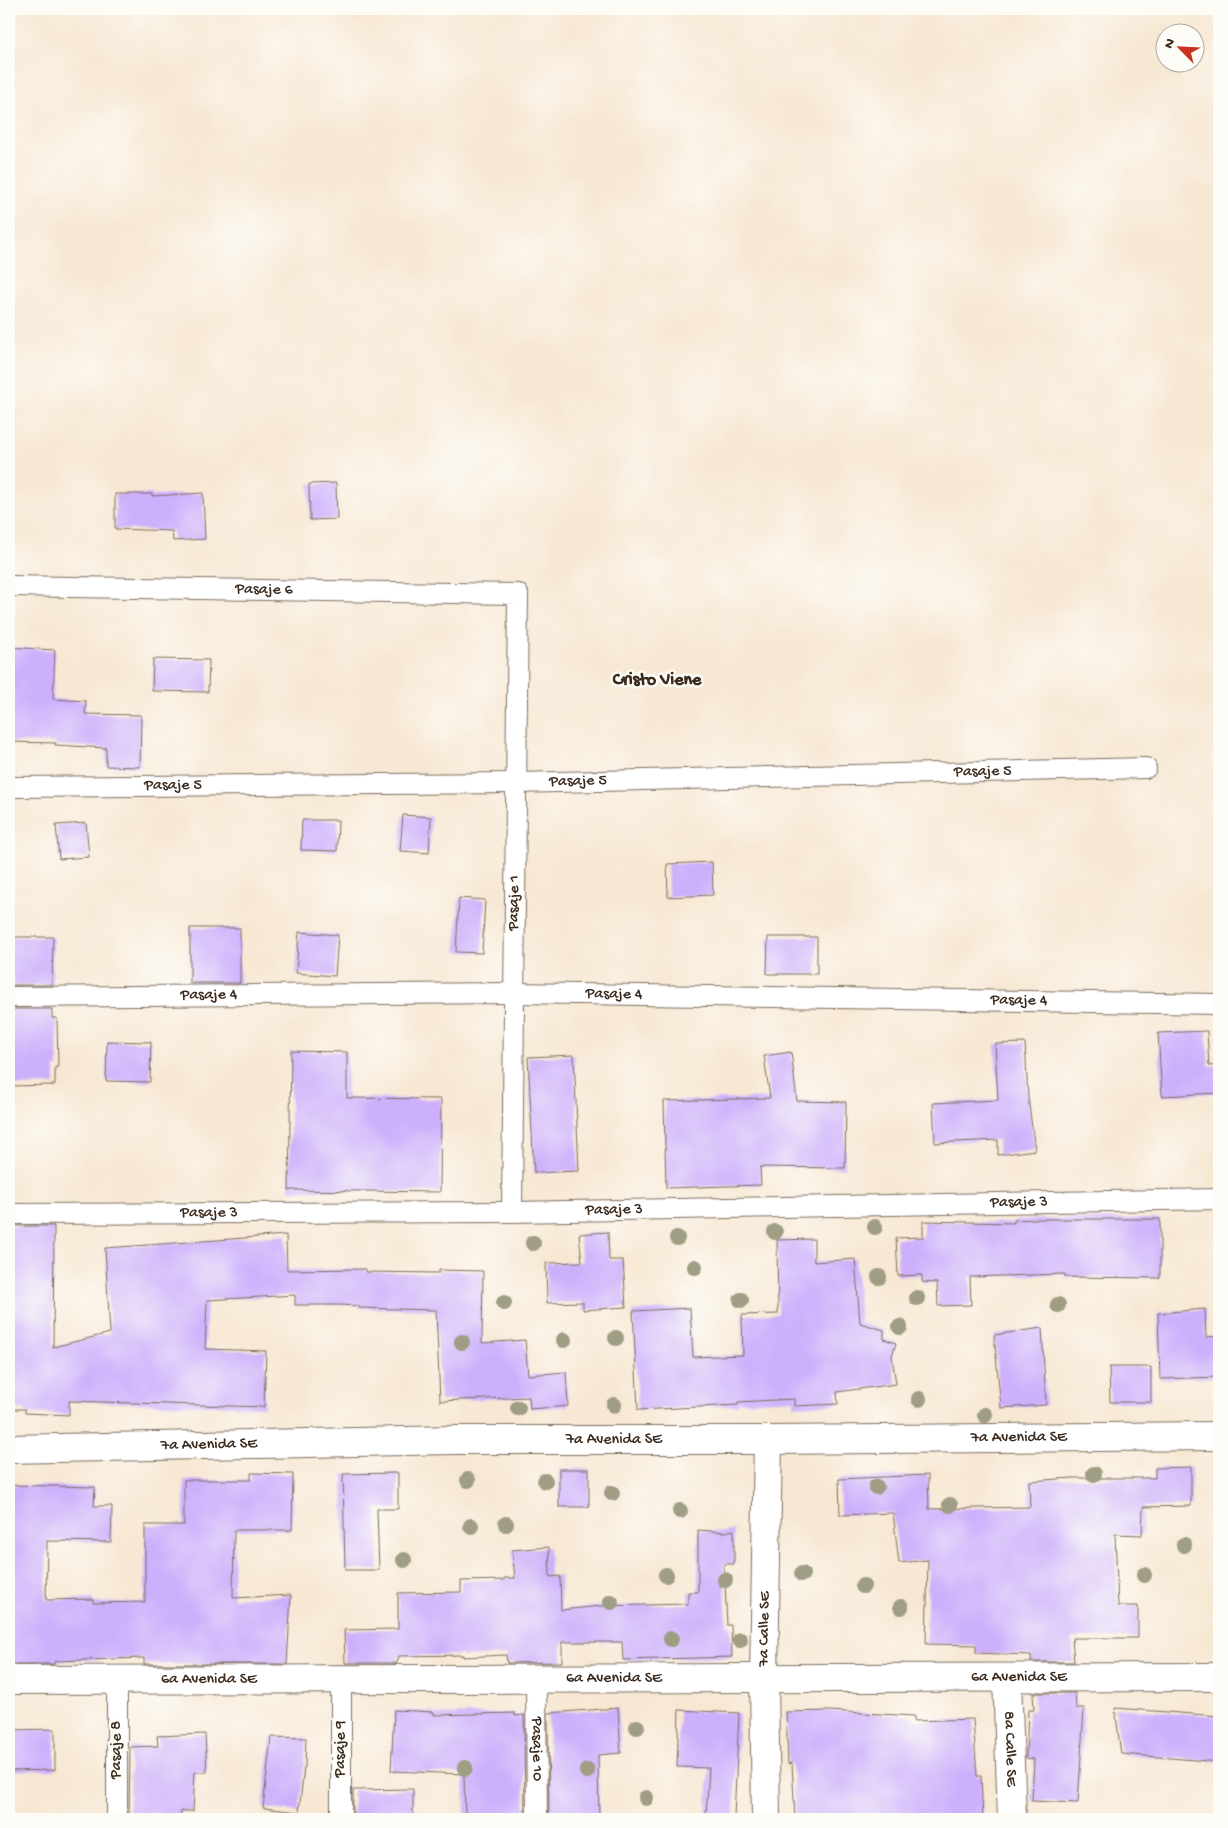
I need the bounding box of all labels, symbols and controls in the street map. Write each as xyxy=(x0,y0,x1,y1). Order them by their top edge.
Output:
north arrow xyxy=(1156,22,1206,72)
text: N xyxy=(1161,36,1180,51)
street label: Pasaje 6 xyxy=(234,580,294,600)
district label: Cristo Viene xyxy=(612,670,702,691)
street label: Pasaje 5 xyxy=(953,762,1012,782)
street label: Pasaje 5 xyxy=(548,771,607,792)
street label: Pasaje 5 xyxy=(143,776,202,795)
street label: Pasaje 1 xyxy=(505,875,525,932)
street label: Pasaje 4 xyxy=(584,985,643,1005)
street label: Pasaje 4 xyxy=(180,986,238,1005)
street label: Pasaje 4 xyxy=(989,991,1048,1011)
street label: Pasaje 3 xyxy=(989,1193,1048,1213)
street label: Pasaje 3 xyxy=(584,1200,643,1220)
street label: Pasaje 3 xyxy=(179,1204,238,1223)
street label: 7a Avenida SE xyxy=(970,1428,1068,1448)
street label: 7a Avenida SE xyxy=(565,1431,663,1450)
street label: 7a Avenida SE xyxy=(160,1434,258,1455)
street label: 7a Calle SE xyxy=(755,1590,775,1668)
street label: 6a Avenida SE xyxy=(971,1668,1068,1687)
street label: 6a Avenida SE xyxy=(566,1669,663,1688)
street label: 6a Avenida SE xyxy=(161,1670,258,1689)
street label: 8a Calle SE xyxy=(999,1711,1020,1788)
street label: Pasaje 10 xyxy=(527,1716,546,1781)
street label: Pasaje 9 xyxy=(332,1720,351,1779)
street label: Pasaje 8 xyxy=(108,1721,127,1780)

